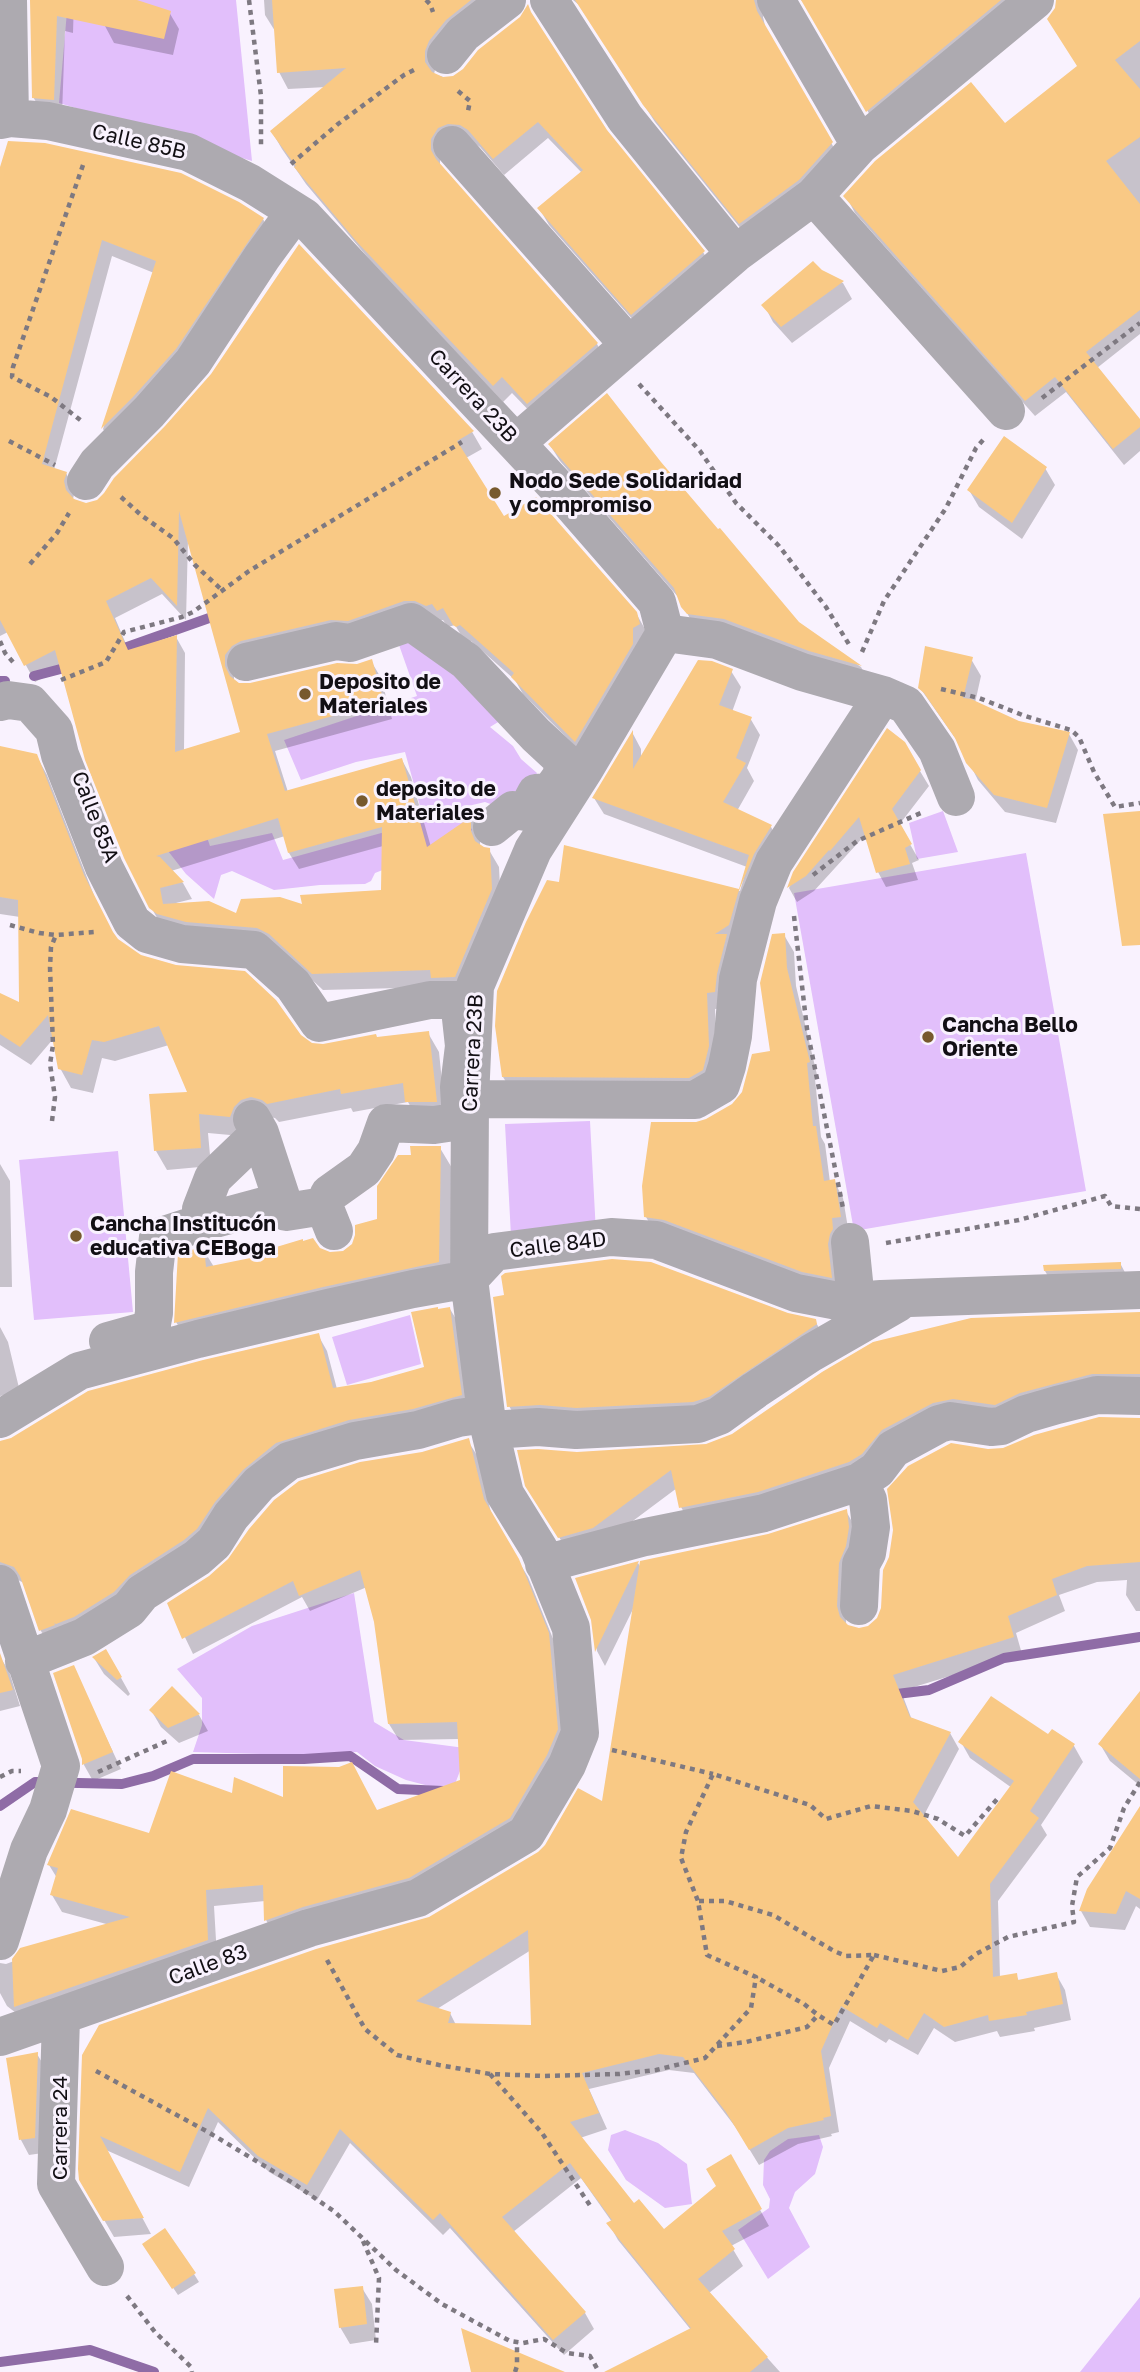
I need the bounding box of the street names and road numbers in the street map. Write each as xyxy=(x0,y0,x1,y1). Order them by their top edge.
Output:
street label: Calle 85B xyxy=(89,119,189,165)
street label: Carrera 23B xyxy=(424,344,522,448)
street label: Calle 85A xyxy=(66,768,124,866)
street label: Carrera 23B xyxy=(457,993,489,1113)
street label: Calle 84D xyxy=(508,1227,608,1263)
street label: Calle 83 xyxy=(165,1939,251,1991)
street label: Carrera 24 xyxy=(47,2076,73,2180)

